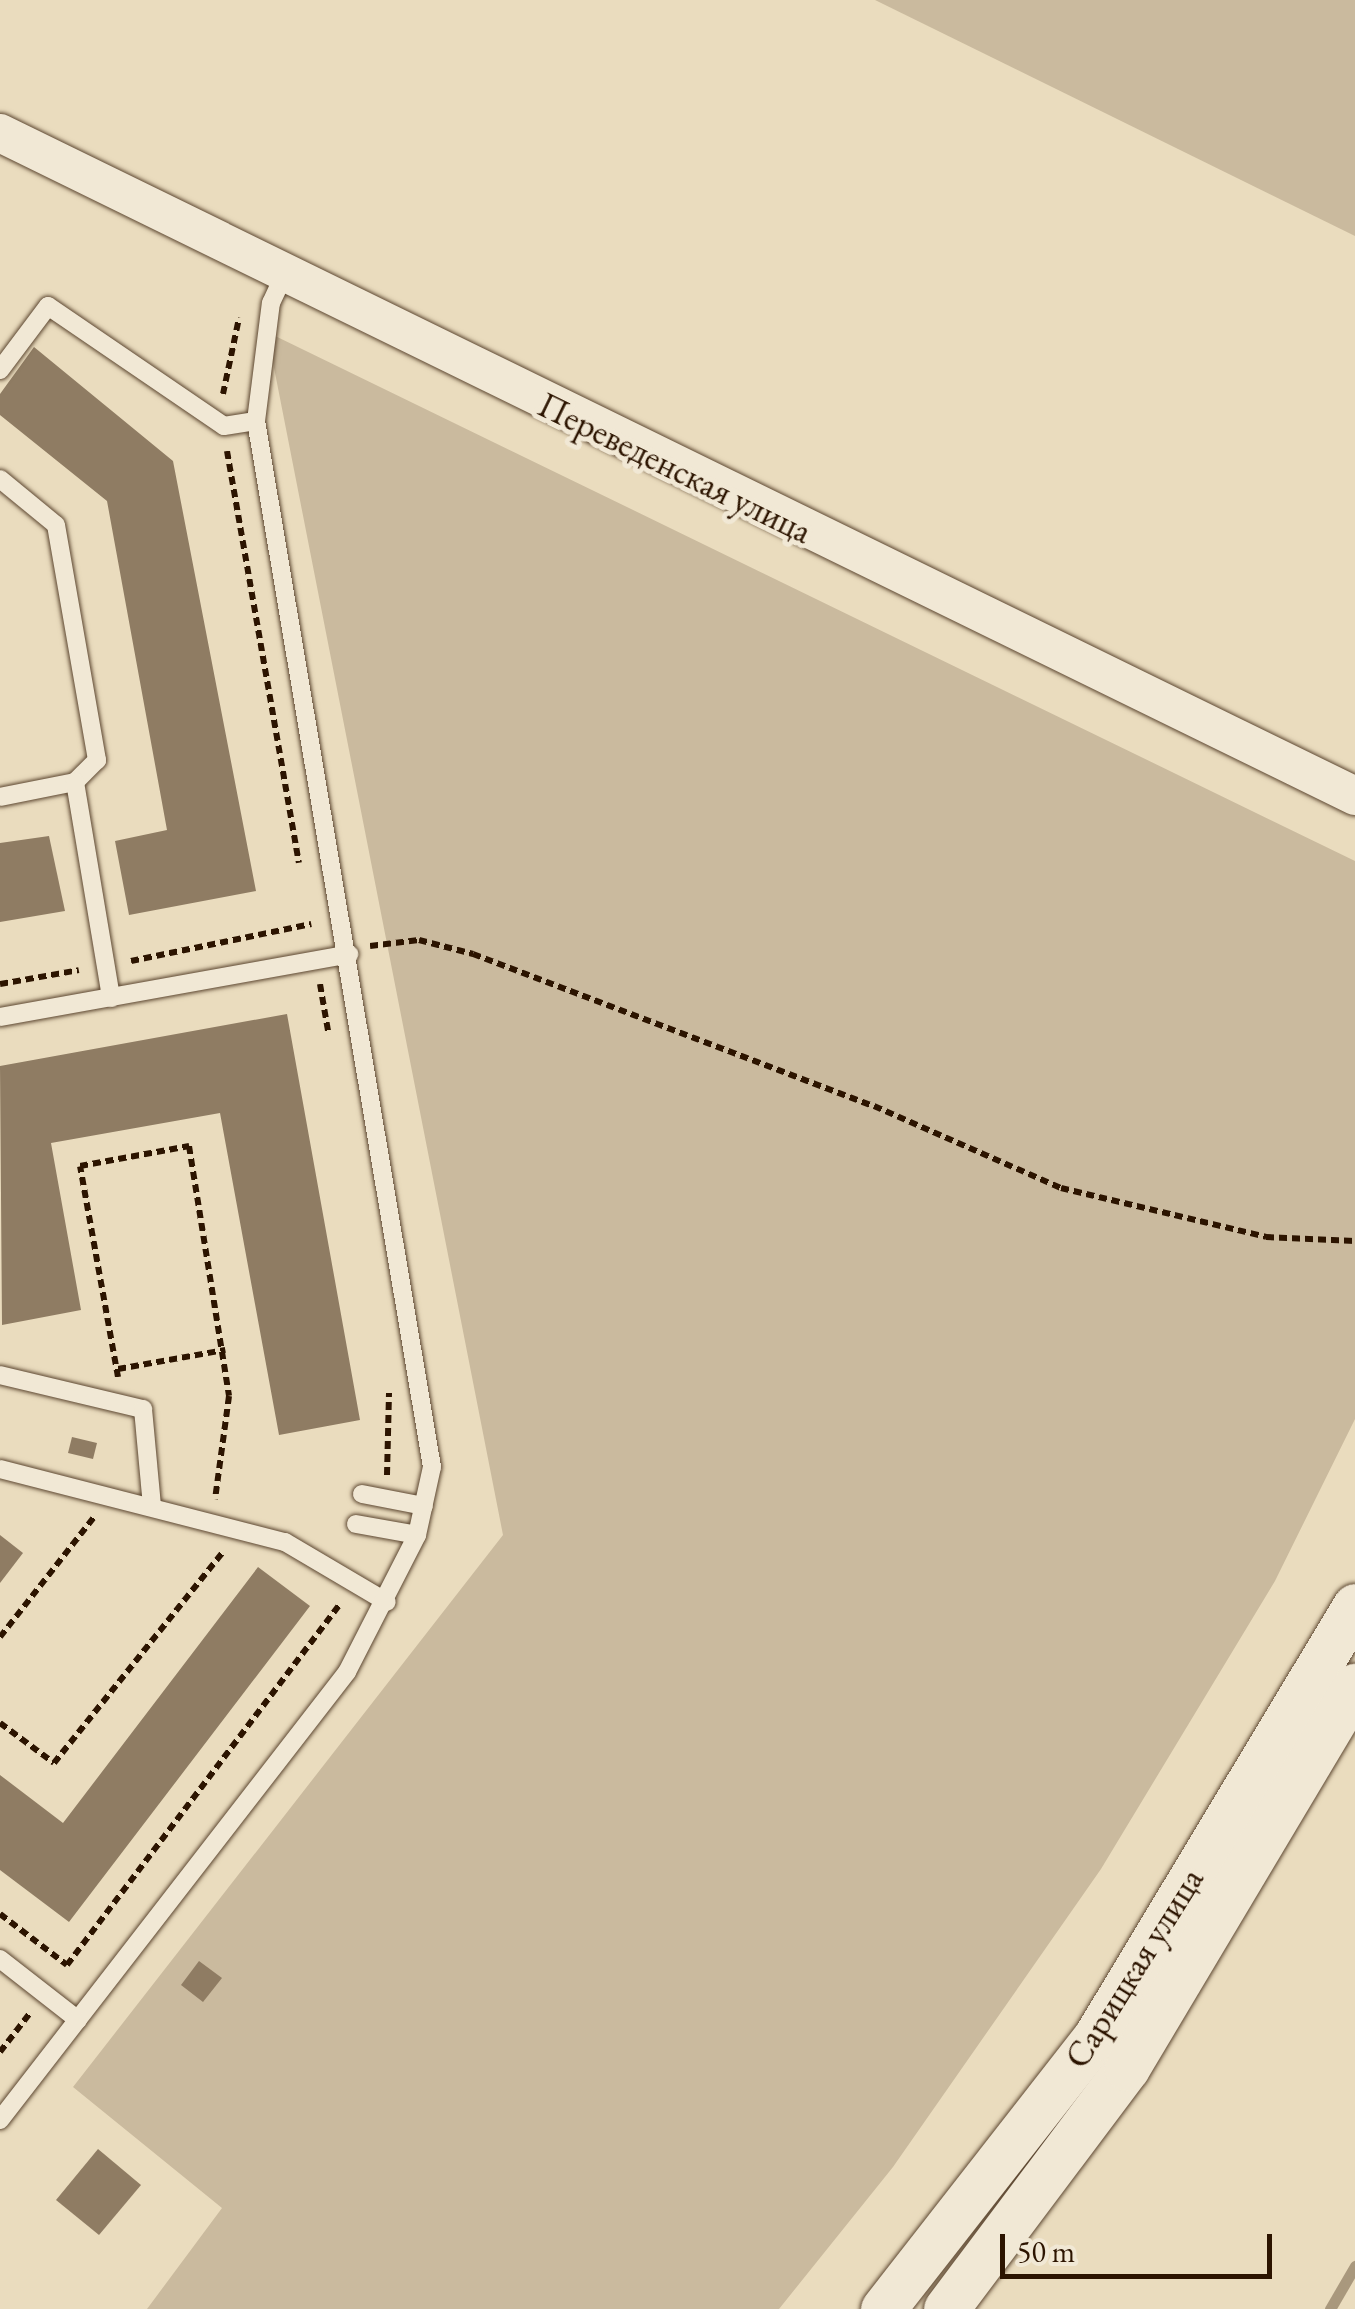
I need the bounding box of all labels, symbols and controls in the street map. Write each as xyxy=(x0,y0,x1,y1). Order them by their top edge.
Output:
street label: Переведенская улица xyxy=(531,384,819,552)
street label: Сарицкая улица xyxy=(1056,1860,1212,2076)
scale bar xyxy=(1005,2214,1278,2276)
text: 50 m xyxy=(1017,2232,1075,2271)

